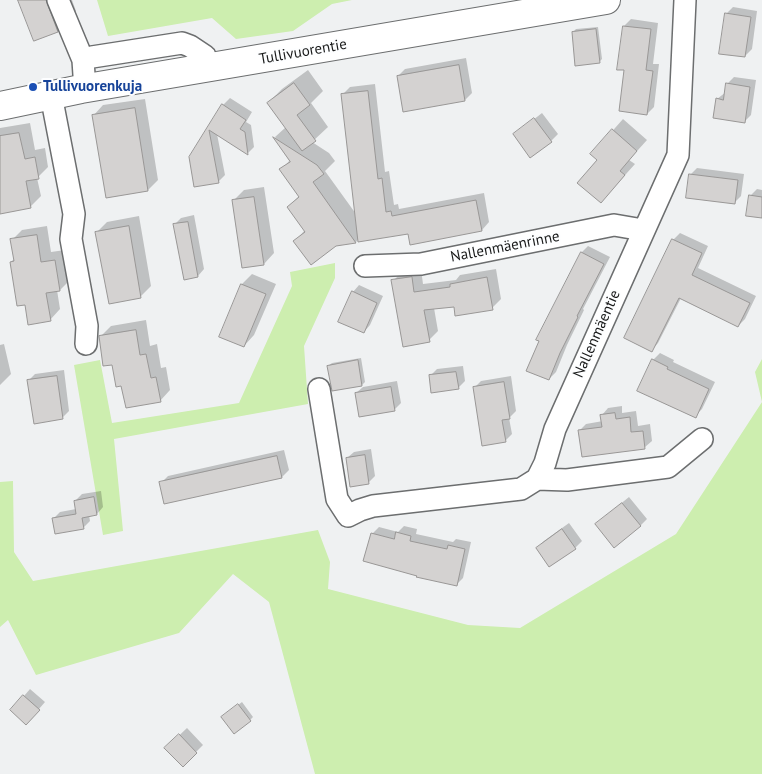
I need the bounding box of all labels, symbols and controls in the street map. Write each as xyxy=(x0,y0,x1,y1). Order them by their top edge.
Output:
street label: Tullivuorentie xyxy=(258,35,348,69)
place label: Tullivuorenkuja xyxy=(43,78,142,96)
marker: Tullivuorenkuja xyxy=(27,81,39,93)
street label: Nallenmäenrinne xyxy=(449,228,561,266)
street label: Nallenmäentie xyxy=(570,287,624,381)

